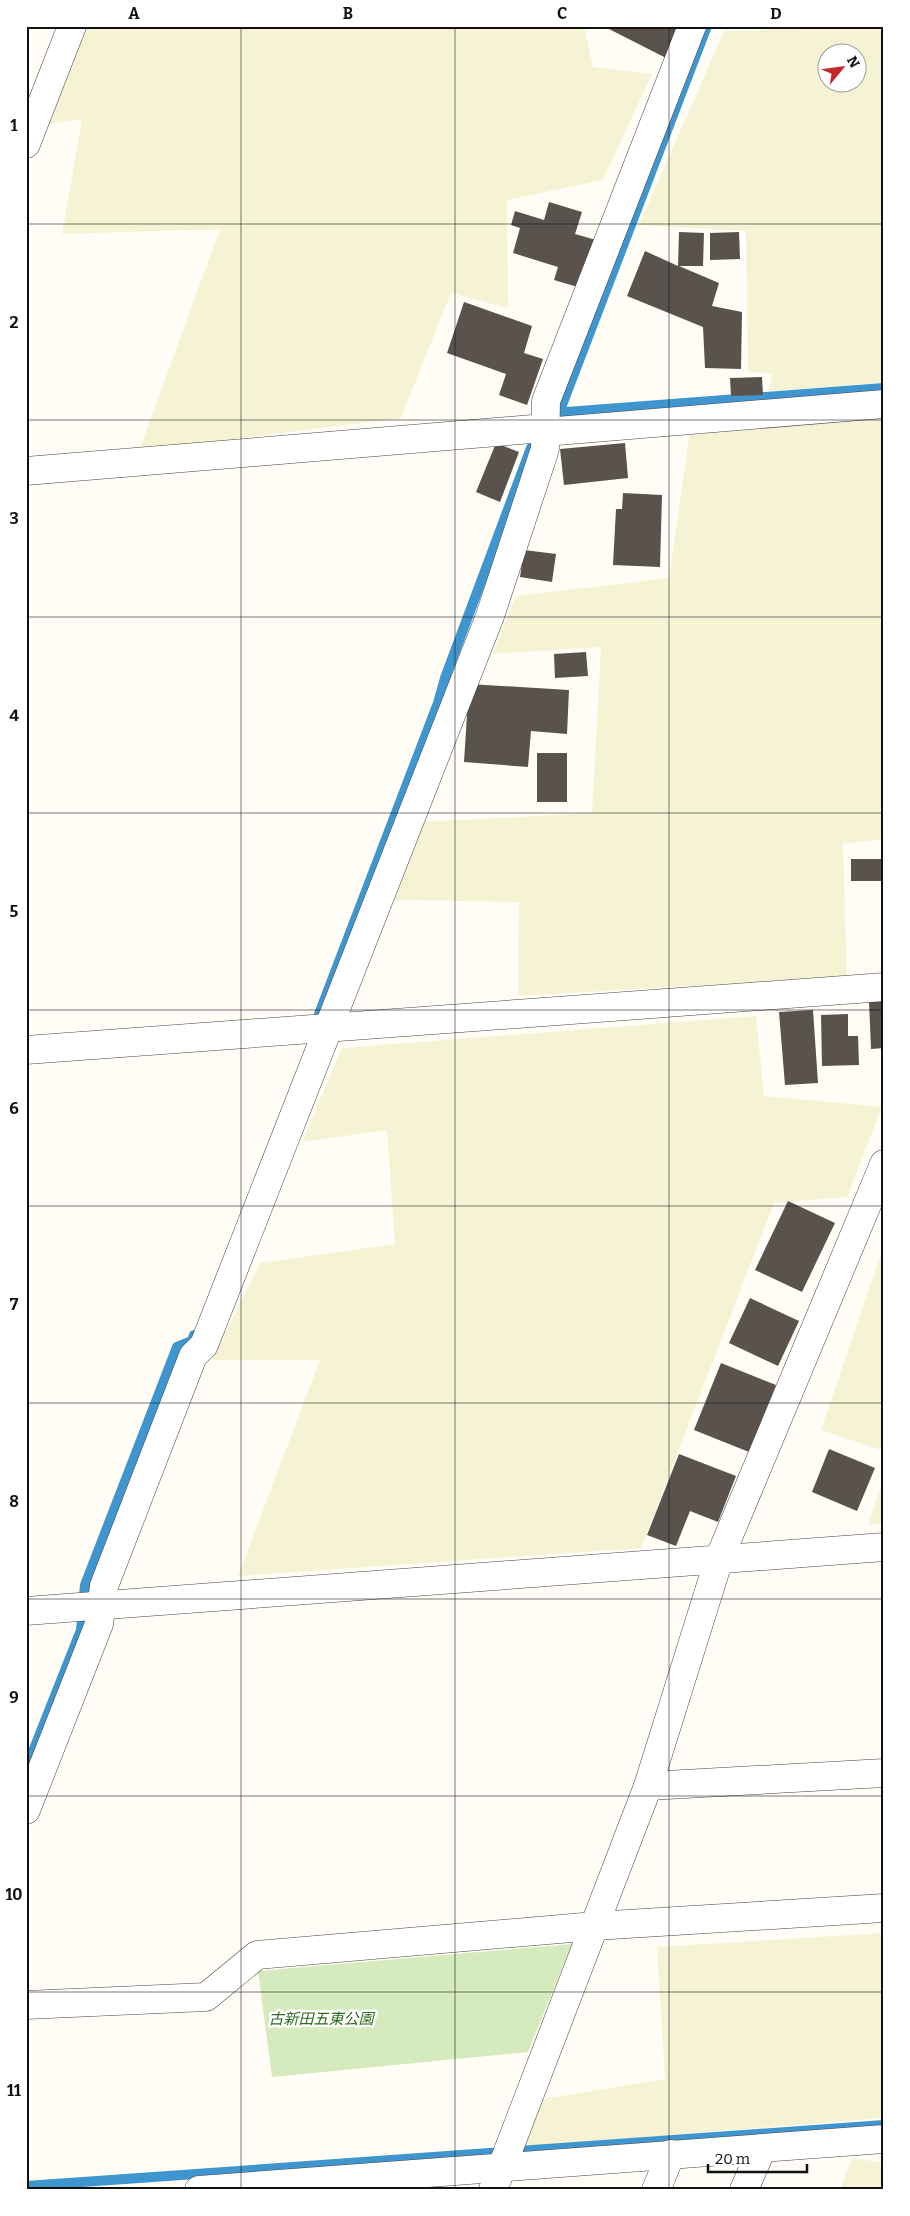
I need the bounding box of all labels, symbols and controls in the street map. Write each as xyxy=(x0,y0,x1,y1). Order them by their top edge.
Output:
text: A xyxy=(128,4,140,23)
text: B xyxy=(343,4,353,23)
text: C xyxy=(557,4,567,23)
text: D xyxy=(770,4,782,23)
north arrow xyxy=(818,42,868,92)
text: N xyxy=(843,53,863,71)
text: 1 xyxy=(11,116,18,135)
text: 2 xyxy=(9,313,19,332)
text: 3 xyxy=(9,509,19,528)
text: 4 xyxy=(9,706,19,725)
text: 5 xyxy=(10,902,19,921)
text: 6 xyxy=(9,1099,19,1118)
text: 7 xyxy=(10,1295,19,1314)
text: 8 xyxy=(9,1492,19,1511)
text: 9 xyxy=(9,1688,19,1707)
text: 10 xyxy=(5,1885,23,1904)
park label: 古新田五東公園 xyxy=(268,2010,375,2028)
text: 11 xyxy=(7,2081,21,2100)
scale bar xyxy=(708,2141,806,2173)
text: 20 m xyxy=(715,2150,751,2168)

